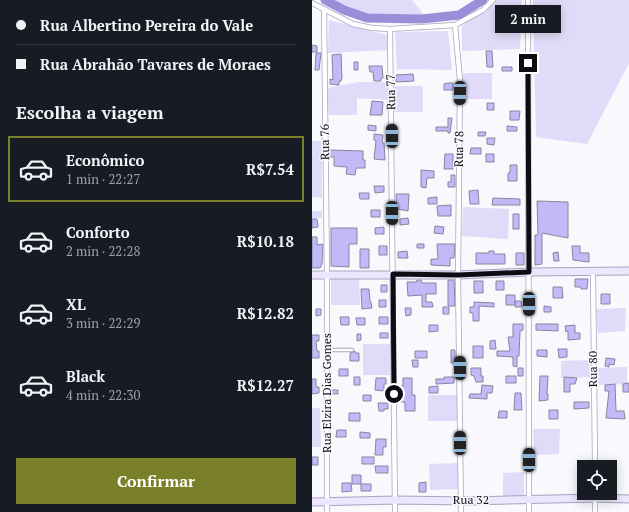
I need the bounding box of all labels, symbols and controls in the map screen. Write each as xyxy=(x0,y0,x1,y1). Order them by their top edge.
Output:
callout: 2 min xyxy=(495,5,561,33)
text: 2 min xyxy=(510,10,546,28)
text: Rua Albertino Pereira do Vale xyxy=(40,15,253,35)
text: Rua Abrahão Tavares de Moraes xyxy=(40,54,271,74)
route end xyxy=(519,54,537,72)
street label: Rua 77 xyxy=(383,74,398,110)
car xyxy=(454,81,466,105)
text: Escolha a viagem xyxy=(16,100,164,124)
street label: Rua 76 xyxy=(317,123,332,160)
car xyxy=(386,124,398,148)
street label: Rua 78 xyxy=(451,131,466,167)
text: Econômico xyxy=(66,150,144,170)
icon: car xyxy=(18,151,54,187)
text: R$7.54 xyxy=(246,159,294,179)
text: 1 min · 22:27 xyxy=(66,170,140,188)
car xyxy=(386,201,398,225)
text: Conforto xyxy=(66,222,130,242)
icon: car xyxy=(18,223,54,259)
text: R$10.18 xyxy=(237,231,294,251)
text: 2 min · 22:28 xyxy=(66,242,140,260)
car xyxy=(523,292,535,316)
text: XL xyxy=(66,294,86,314)
icon: car xyxy=(18,295,54,331)
text: R$12.82 xyxy=(237,303,294,323)
text: 3 min · 22:29 xyxy=(66,314,140,332)
street label: Rua Elzira Dias Gomes xyxy=(319,333,334,453)
street label: Rua 80 xyxy=(585,351,600,387)
car xyxy=(454,356,466,380)
text: Black xyxy=(66,366,105,386)
icon: car xyxy=(18,367,54,403)
text: R$12.27 xyxy=(237,375,294,395)
route start xyxy=(385,385,403,403)
text: 4 min · 22:30 xyxy=(66,386,140,404)
car xyxy=(454,431,466,455)
car xyxy=(523,448,535,472)
button: Confirmar xyxy=(16,458,296,504)
map controls xyxy=(577,460,617,500)
button: locate xyxy=(577,460,617,500)
street label: Rua 32 xyxy=(453,492,489,507)

